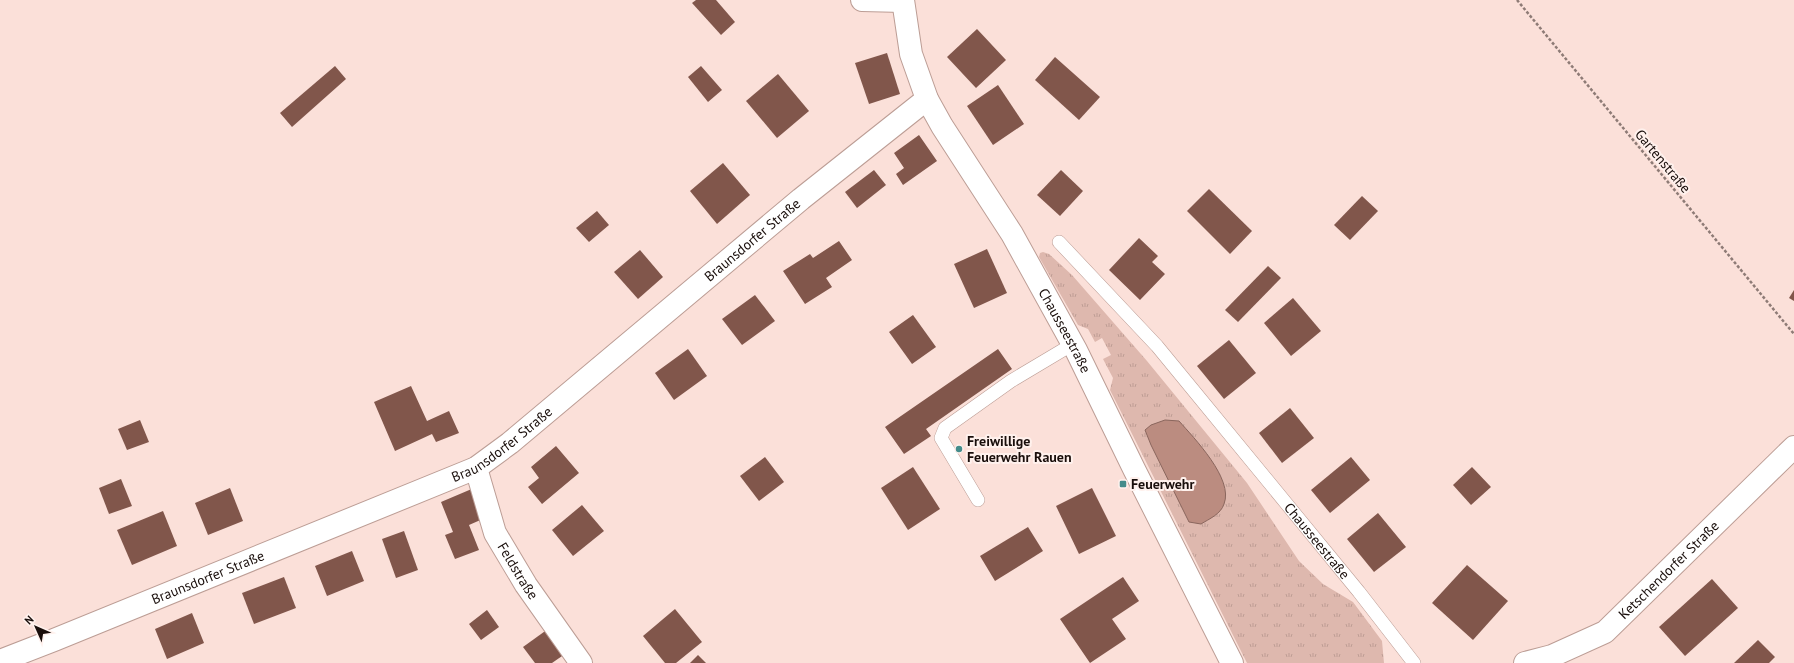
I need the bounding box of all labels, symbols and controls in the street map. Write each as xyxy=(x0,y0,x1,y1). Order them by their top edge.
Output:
street label: Gartenstraße xyxy=(1631,125,1695,197)
street label: Braunsdorfer Straße xyxy=(700,194,804,285)
street label: Chausseestraße xyxy=(1035,285,1095,376)
street label: Braunsdorfer Straße xyxy=(449,403,556,486)
place label: Freiwillige Feuerwehr Rauen xyxy=(967,432,1072,466)
marker: Freiwillige Feuerwehr Rauen xyxy=(954,444,964,454)
place label: Feuerwehr xyxy=(1131,475,1194,493)
marker: Feuerwehr xyxy=(1118,479,1128,489)
street label: Chausseestraße xyxy=(1280,499,1354,583)
street label: Ketschendorfer Straße xyxy=(1615,517,1723,623)
street label: Feldstraße xyxy=(494,539,542,603)
street label: Braunsdorfer Straße xyxy=(149,546,267,608)
north arrow xyxy=(16,607,56,647)
text: N xyxy=(21,612,36,627)

